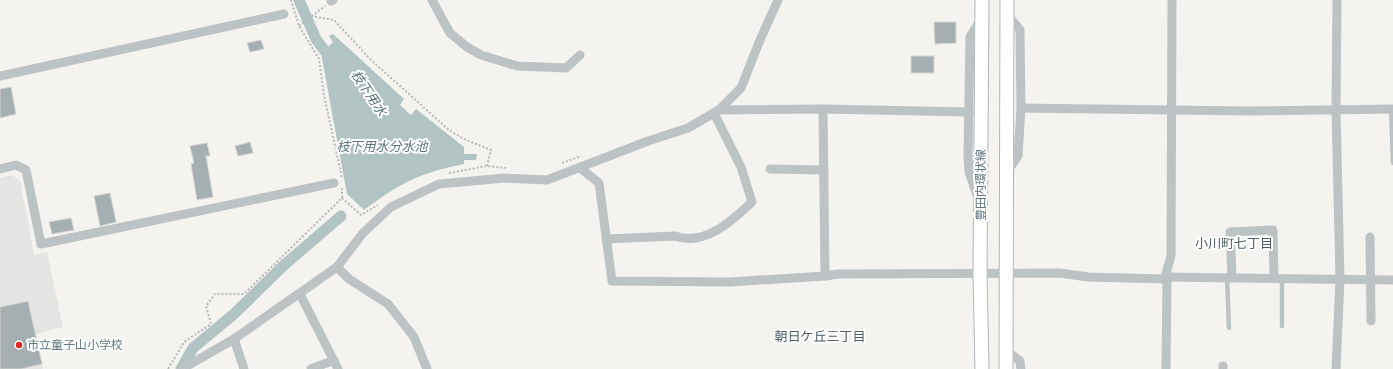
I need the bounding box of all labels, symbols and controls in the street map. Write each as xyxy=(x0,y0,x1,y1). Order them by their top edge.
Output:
water label: 枝下用水 xyxy=(347,67,392,121)
water label: 枝下用水分水池 xyxy=(336,138,429,155)
street label: 豊田内環状線 xyxy=(973,149,989,221)
district label: 小川町七丁目 xyxy=(1195,235,1273,252)
district label: 朝日ケ丘三丁目 xyxy=(774,328,866,345)
place label: 市立童子山小学校 xyxy=(27,337,123,353)
marker: 市立童子山小学校 xyxy=(14,340,24,350)

